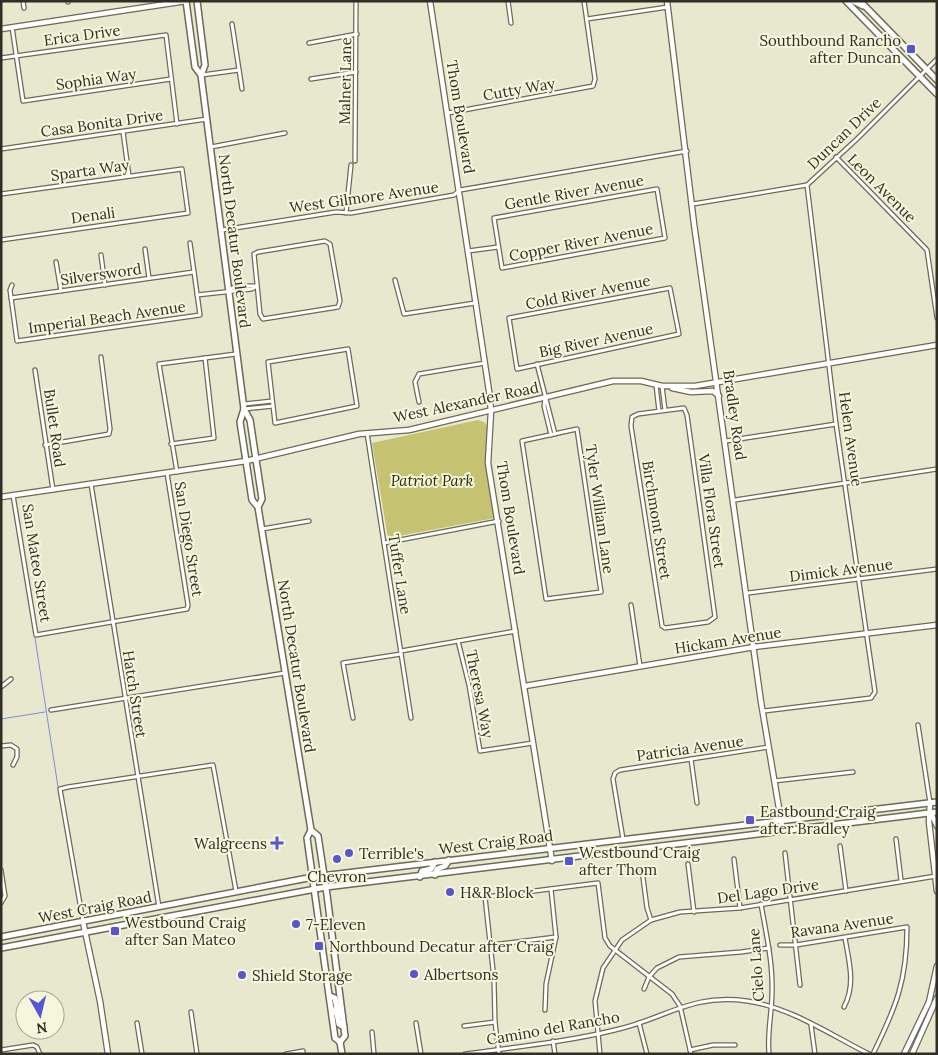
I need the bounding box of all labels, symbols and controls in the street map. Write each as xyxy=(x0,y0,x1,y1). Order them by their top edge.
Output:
street label: Erica Drive xyxy=(42,20,122,50)
place label: Southbound Rancho after Duncan xyxy=(759,31,901,67)
street label: Malner Lane xyxy=(335,37,355,125)
marker: Southbound Rancho after Duncan xyxy=(905,43,917,55)
street label: Thom Boulevard xyxy=(443,59,479,175)
street label: Sophia Way xyxy=(55,64,137,94)
street label: Cutty Way xyxy=(481,73,557,105)
street label: Duncan Drive xyxy=(803,93,885,173)
street label: Casa Bonita Drive xyxy=(40,105,164,141)
street label: Leon Avenue xyxy=(844,150,920,226)
street label: North Decatur Boulevard xyxy=(215,153,255,329)
street label: Sparta Way xyxy=(50,155,131,185)
street label: Gentle River Avenue xyxy=(503,170,645,214)
street label: West Gilmore Avenue xyxy=(288,177,440,217)
street label: Denali xyxy=(70,202,116,228)
street label: Copper River Avenue xyxy=(507,219,655,265)
street label: Silversword xyxy=(59,259,143,289)
street label: Cold River Avenue xyxy=(524,271,652,313)
street label: Imperial Beach Avenue xyxy=(27,297,187,337)
street label: Big River Avenue xyxy=(537,319,655,361)
street label: Bradley Road xyxy=(719,369,751,461)
street label: West Alexander Road xyxy=(392,377,540,427)
street label: Bullet Road xyxy=(40,388,70,468)
street label: Helen Avenue xyxy=(835,390,867,488)
street label: Tyler William Lane xyxy=(582,443,618,575)
street label: Villa Flora Street xyxy=(694,452,729,570)
street label: Birchmont Street xyxy=(638,459,676,581)
street label: Thom Boulevard xyxy=(493,460,529,576)
park label: Patriot Park xyxy=(391,471,474,490)
street label: San Diego Street xyxy=(171,480,208,598)
street label: San Mateo Street xyxy=(18,502,56,624)
street label: Tuffer Lane xyxy=(384,532,416,616)
street label: Dimick Avenue xyxy=(788,554,894,586)
street label: North Decatur Boulevard xyxy=(274,578,320,754)
street label: Hickam Avenue xyxy=(673,622,783,658)
street label: Theresa Way xyxy=(462,648,498,740)
street label: Hatch Street xyxy=(119,649,151,739)
street label: Patricia Avenue xyxy=(635,731,745,765)
place label: Eastbound Craig after Bradley xyxy=(760,802,876,838)
marker: Eastbound Craig after Bradley xyxy=(744,814,756,826)
street label: West Craig Road xyxy=(438,826,554,858)
place label: Walgreens xyxy=(194,834,267,853)
marker: Walgreens xyxy=(271,837,283,849)
place label: Westbound Craig after Thom xyxy=(579,843,701,879)
place label: Terrible's xyxy=(359,844,424,863)
marker: Terrible's xyxy=(343,847,355,859)
marker: Chevron xyxy=(331,853,343,865)
marker: Westbound Craig after Thom xyxy=(563,855,575,867)
place label: Chevron xyxy=(307,867,367,886)
street label: Del Lago Drive xyxy=(716,874,820,908)
place label: H&R Block xyxy=(460,883,534,902)
marker: H&R Block xyxy=(444,886,456,898)
street label: West Craig Road xyxy=(37,887,153,927)
street label: Ravana Avenue xyxy=(789,908,895,942)
place label: Westbound Craig after San Mateo xyxy=(125,913,247,949)
place label: 7-Eleven xyxy=(306,915,366,934)
marker: 7-Eleven xyxy=(290,918,302,930)
marker: Westbound Craig after San Mateo xyxy=(109,925,121,937)
street label: Cielo Lane xyxy=(744,928,768,1002)
place label: Northbound Decatur after Craig xyxy=(329,937,554,956)
marker: Northbound Decatur after Craig xyxy=(313,940,325,952)
place label: Albertsons xyxy=(423,965,499,984)
place label: Shield Storage xyxy=(252,966,352,985)
marker: Albertsons xyxy=(408,968,420,980)
marker: Shield Storage xyxy=(236,969,248,981)
north arrow xyxy=(15,990,65,1040)
street label: Camino del Rancho xyxy=(485,1007,621,1049)
text: N xyxy=(35,1018,48,1038)

